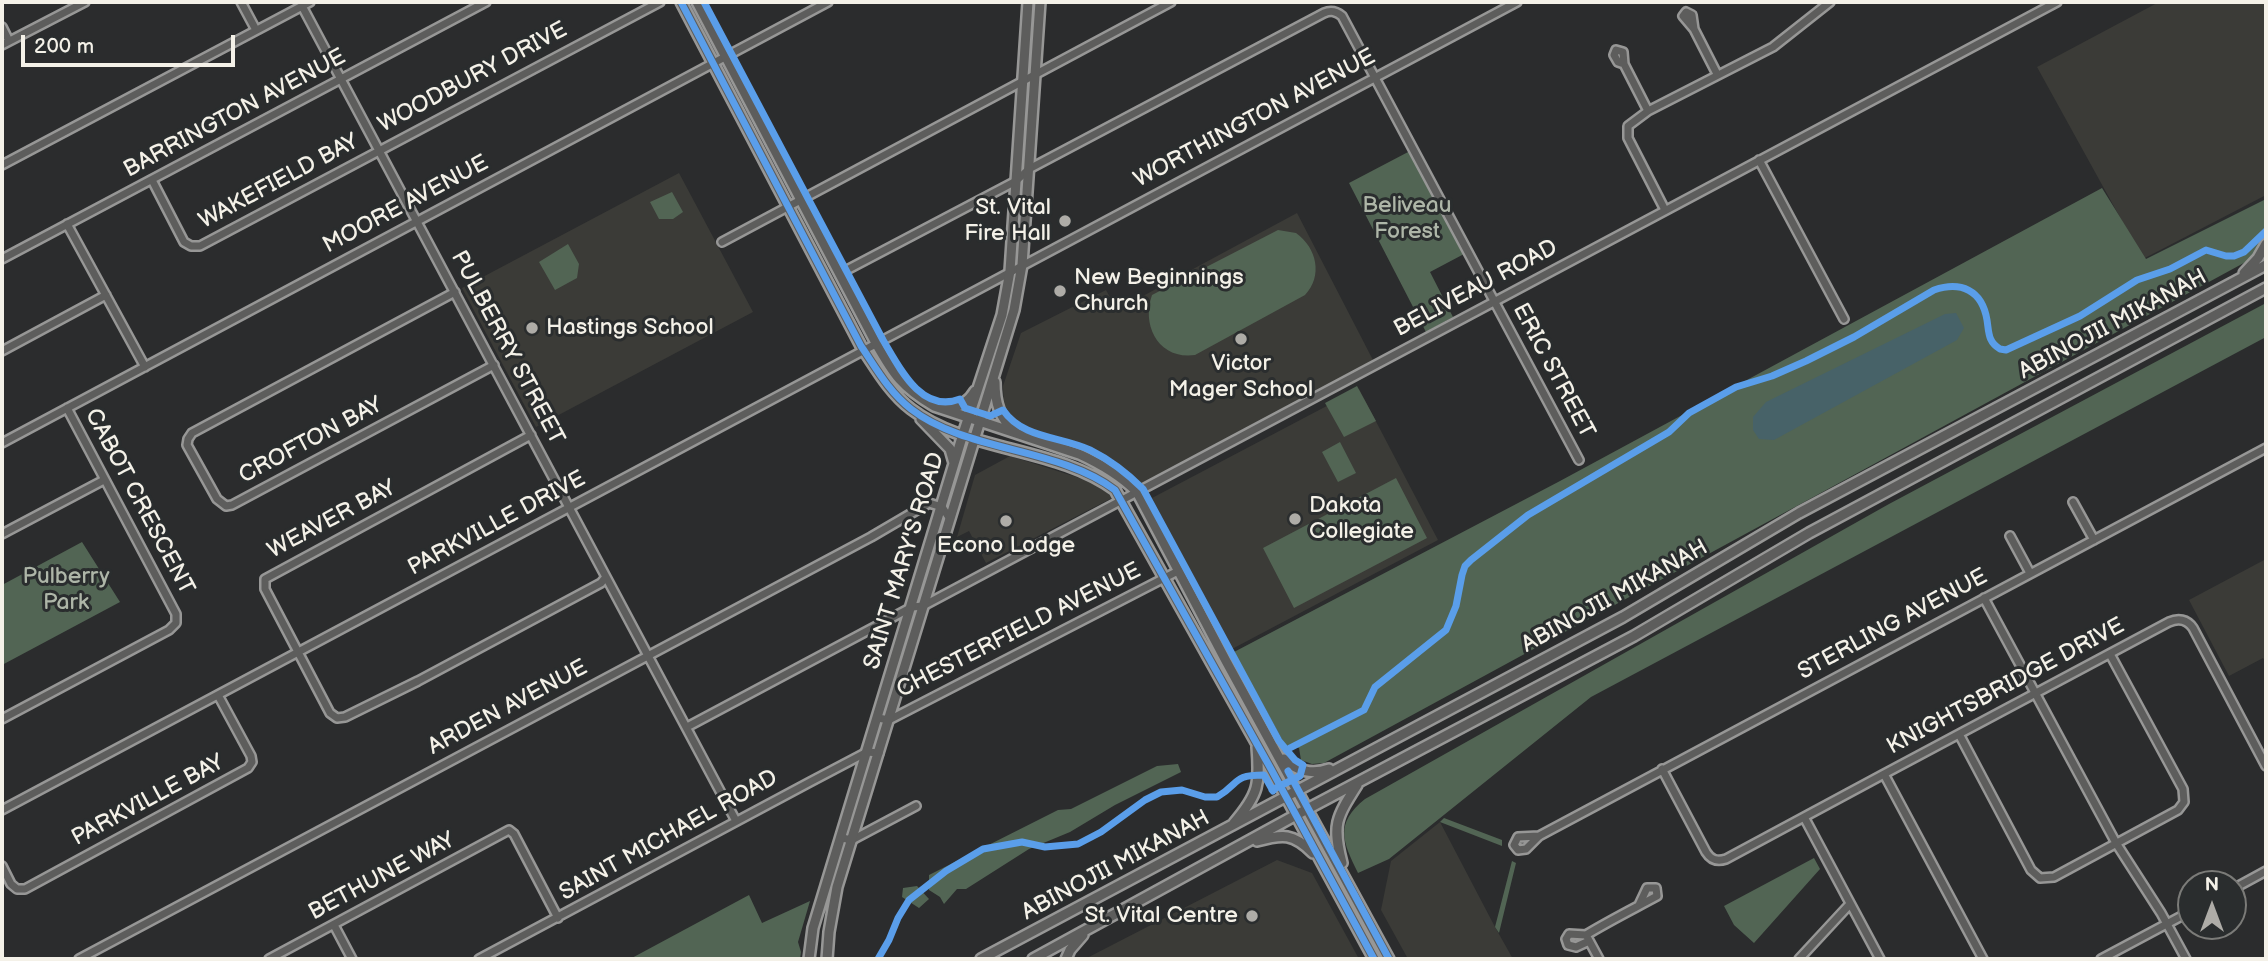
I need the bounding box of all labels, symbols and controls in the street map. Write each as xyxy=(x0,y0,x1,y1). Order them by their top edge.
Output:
street label: WOODBURY DRIVE xyxy=(374,17,572,139)
scale bar xyxy=(24,21,238,65)
text: 200 m xyxy=(34,34,94,59)
street label: BARRINGTON AVENUE xyxy=(119,44,351,184)
street label: WORTHINGTON AVENUE xyxy=(1130,44,1380,194)
street label: WAKEFIELD BAY xyxy=(195,128,363,236)
street label: MOORE AVENUE xyxy=(319,150,493,260)
park label: Beliveau Forest xyxy=(1362,192,1452,246)
place label: St. Vital Fire Hall xyxy=(964,194,1051,248)
marker: St. Vital Fire Hall xyxy=(1057,213,1073,229)
street label: BELIVEAU ROAD xyxy=(1390,234,1562,344)
street label: PULBERRY STREET xyxy=(444,246,570,450)
place label: New Beginnings Church xyxy=(1074,264,1244,318)
street label: ABINOJII MIKANAH xyxy=(2014,264,2212,386)
marker: New Beginnings Church xyxy=(1052,283,1068,299)
street label: ERIC STREET xyxy=(1506,299,1600,443)
place label: Hastings School xyxy=(546,314,714,342)
marker: Hastings School xyxy=(524,320,540,336)
marker: Victor Mager School xyxy=(1233,331,1249,347)
place label: Victor Mager School xyxy=(1169,350,1313,404)
street label: CROFTON BAY xyxy=(235,392,387,490)
street label: CABOT CRESCENT xyxy=(78,404,200,600)
street label: SAINT MARY'S ROAD xyxy=(859,449,951,673)
street label: PARKVILLE DRIVE xyxy=(404,466,590,582)
street label: WEAVER BAY xyxy=(263,475,401,565)
place label: Dakota Collegiate xyxy=(1309,492,1414,546)
marker: Dakota Collegiate xyxy=(1287,511,1303,527)
marker: Econo Lodge xyxy=(998,513,1014,529)
place label: Econo Lodge xyxy=(937,532,1075,560)
street label: ABINOJII MIKANAH xyxy=(1517,534,1713,660)
street label: CHESTERFIELD AVENUE xyxy=(892,557,1146,705)
park label: Pulberry Park xyxy=(22,563,110,617)
street label: STERLING AVENUE xyxy=(1794,563,1992,687)
street label: KNIGHTSBRIDGE DRIVE xyxy=(1882,613,2130,761)
street label: ARDEN AVENUE xyxy=(424,654,592,762)
street label: PARKVILLE BAY xyxy=(67,749,229,853)
street label: SAINT MICHAEL ROAD xyxy=(555,764,783,908)
street label: ABINOJII MIKANAH xyxy=(1017,805,1215,927)
street label: BETHUNE WAY xyxy=(304,827,460,927)
north arrow xyxy=(2177,870,2247,940)
text: N xyxy=(2205,874,2219,897)
place label: St. Vital Centre xyxy=(1084,902,1238,930)
marker: St. Vital Centre xyxy=(1244,908,1260,924)

